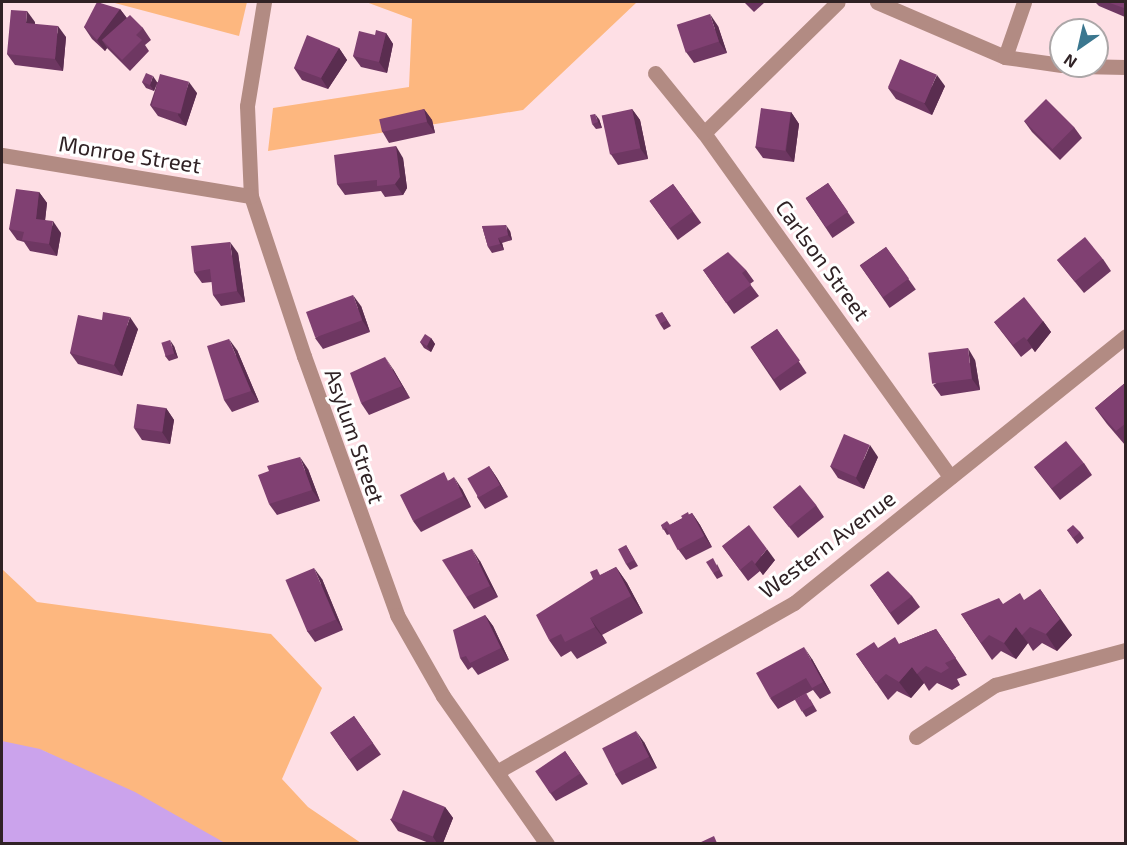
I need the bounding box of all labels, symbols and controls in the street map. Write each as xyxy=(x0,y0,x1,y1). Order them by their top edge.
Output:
north arrow xyxy=(1049,18,1109,78)
text: N xyxy=(1060,51,1080,73)
street label: Monroe Street xyxy=(57,130,203,178)
street label: Carlson Street xyxy=(770,195,876,325)
street label: Asylum Street xyxy=(320,365,390,507)
street label: Western Avenue xyxy=(754,484,900,604)

